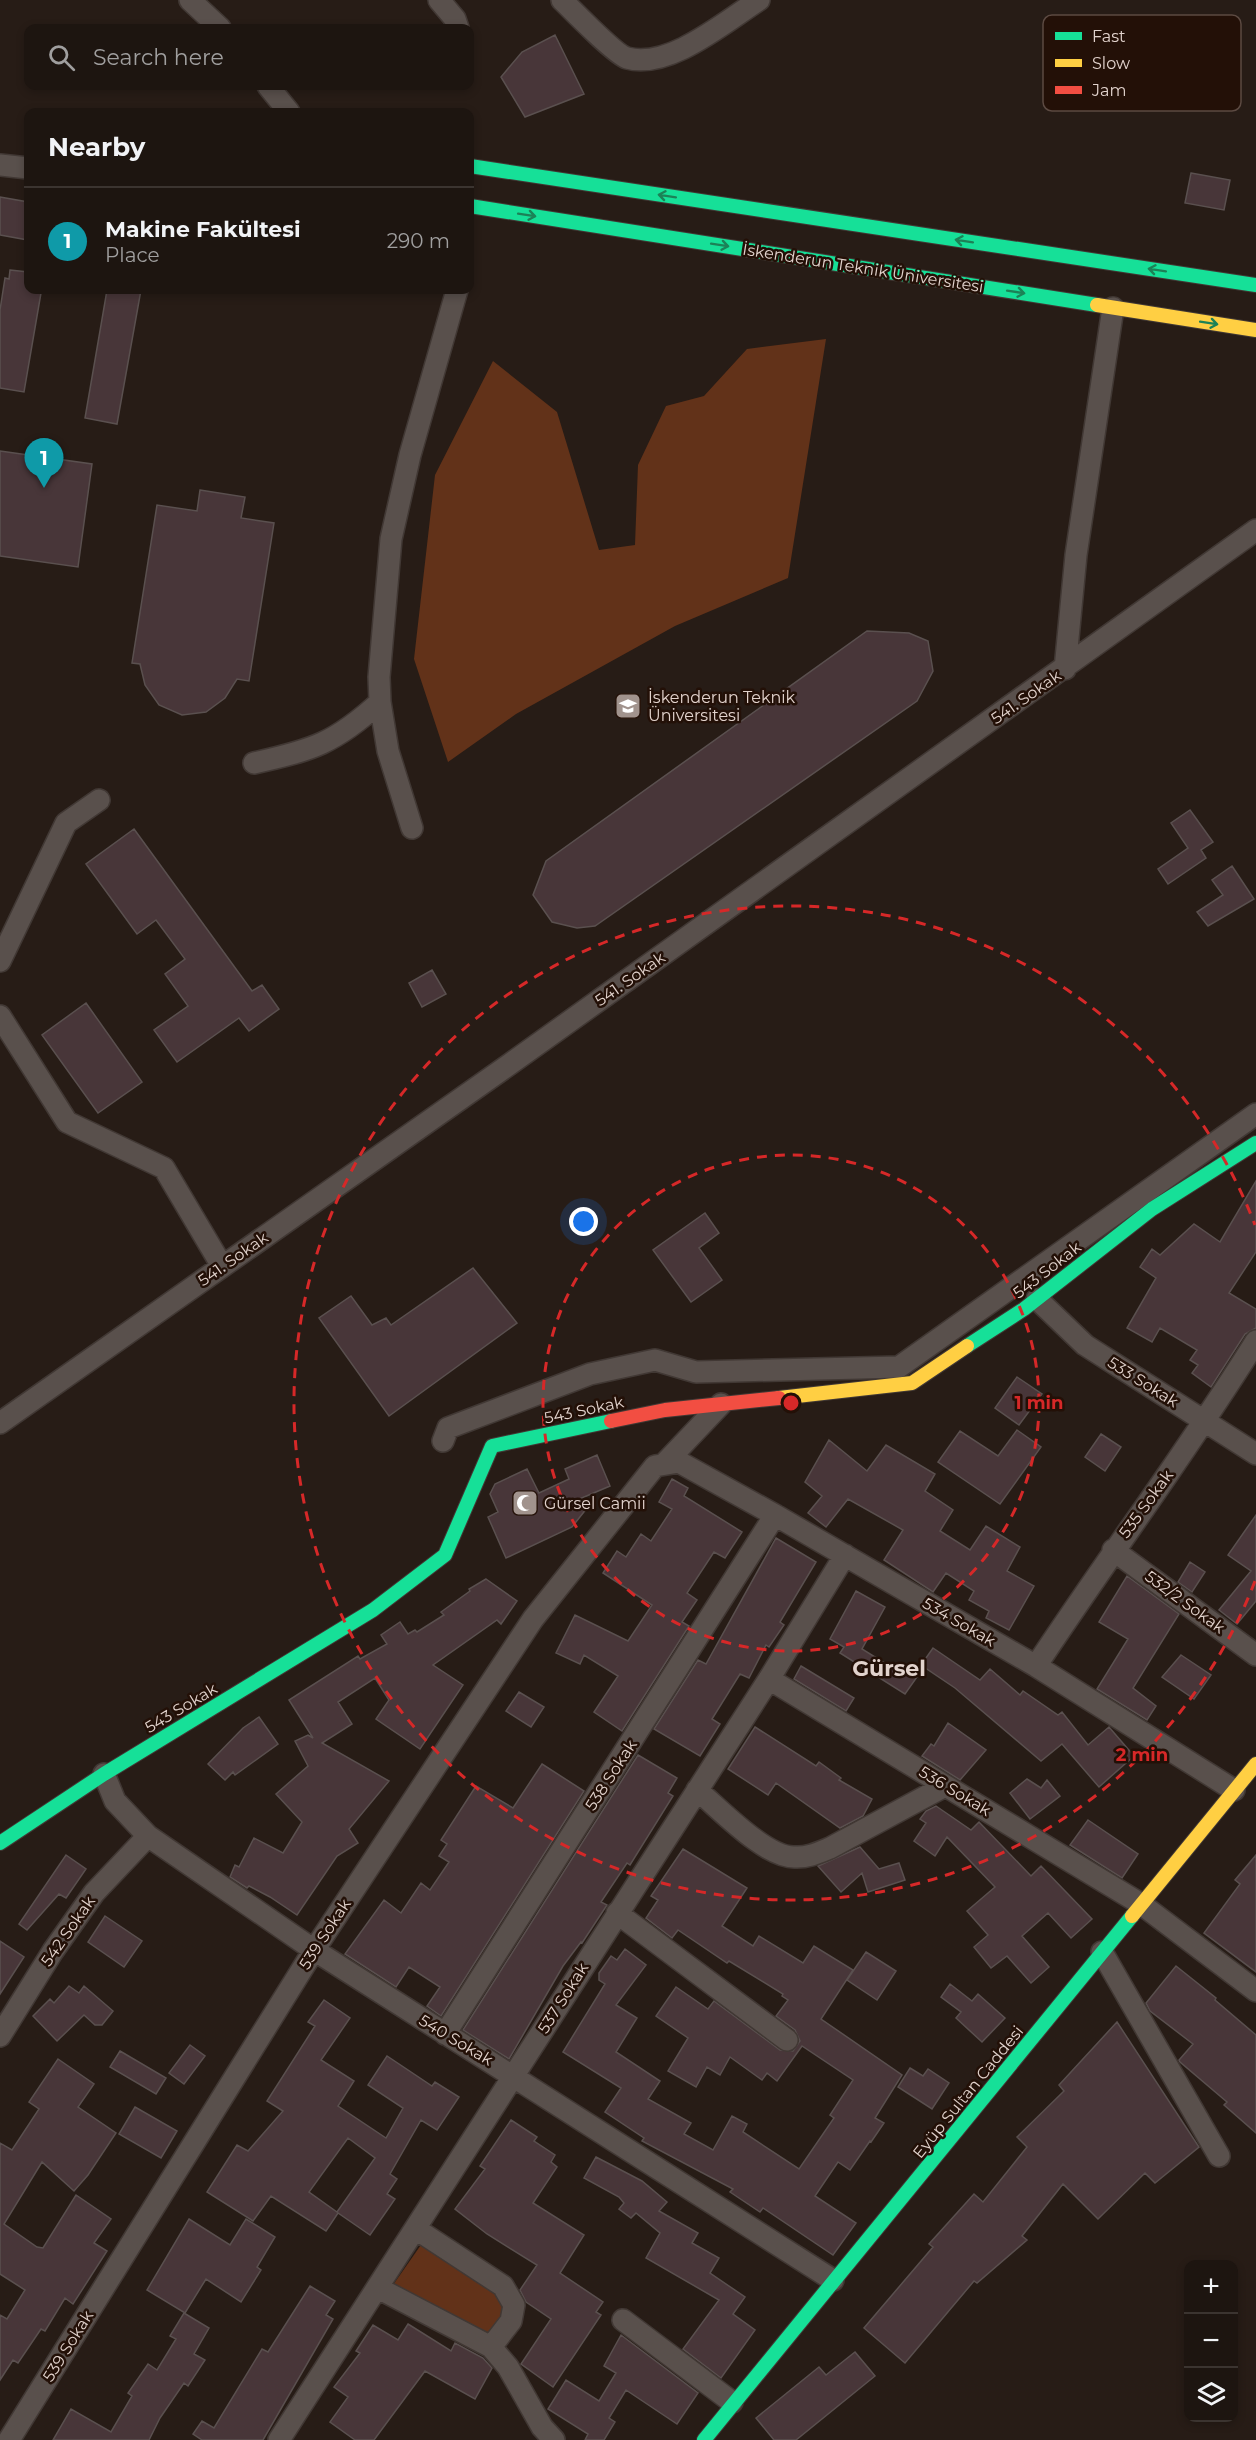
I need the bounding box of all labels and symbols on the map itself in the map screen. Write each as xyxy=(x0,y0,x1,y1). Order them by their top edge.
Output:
legend xyxy=(1043,15,1241,111)
text: Fast xyxy=(1092,27,1126,46)
text: Slow xyxy=(1092,54,1130,73)
text: Jam xyxy=(1091,81,1126,100)
one-way arrow xyxy=(658,190,678,201)
one-way arrow xyxy=(517,210,537,221)
one-way arrow xyxy=(954,235,974,246)
street label: İskenderun Teknik Üniversitesi xyxy=(741,239,985,296)
one-way arrow xyxy=(710,240,729,251)
one-way arrow xyxy=(1147,264,1167,275)
one-way arrow xyxy=(1006,287,1026,298)
one-way arrow xyxy=(1198,318,1218,329)
pin: 1 xyxy=(24,438,63,488)
street label: 541. Sokak xyxy=(987,666,1065,728)
place label: İskenderun Teknik Üniversitesi xyxy=(648,688,796,725)
school or university icon: İskenderun Teknik Üniversitesi xyxy=(613,691,643,721)
street label: 541. Sokak xyxy=(591,948,669,1010)
your location xyxy=(569,1207,598,1236)
street label: 541. Sokak xyxy=(194,1228,272,1290)
street label: 543 Sokak xyxy=(1009,1237,1085,1302)
street label: 533 Sokak xyxy=(1104,1353,1182,1411)
street label: 543 Sokak xyxy=(542,1392,626,1428)
text: 1 min xyxy=(1015,1392,1063,1414)
centre of rings xyxy=(781,1393,801,1413)
street label: 535 Sokak xyxy=(1115,1466,1177,1542)
mosque icon: Gürsel Camii xyxy=(510,1488,540,1518)
place label: Gürsel Camii xyxy=(544,1494,646,1513)
street label: 532/2 Sokak xyxy=(1141,1567,1229,1638)
street label: 534 Sokak xyxy=(919,1594,999,1651)
district label: Gürsel xyxy=(852,1655,926,1682)
street label: 543 Sokak xyxy=(141,1679,221,1737)
street label: 538 Sokak xyxy=(581,1736,641,1814)
text: 2 min xyxy=(1116,1744,1168,1766)
street label: 536 Sokak xyxy=(916,1762,995,1820)
street label: 542 Sokak xyxy=(37,1892,99,1970)
street label: 539 Sokak xyxy=(295,1895,355,1973)
street label: 537 Sokak xyxy=(534,1959,592,2037)
street label: 540 Sokak xyxy=(416,2011,497,2070)
street label: Eyüp Sultan Caddesi xyxy=(909,2022,1027,2162)
street label: 539 Sokak xyxy=(39,2307,98,2385)

